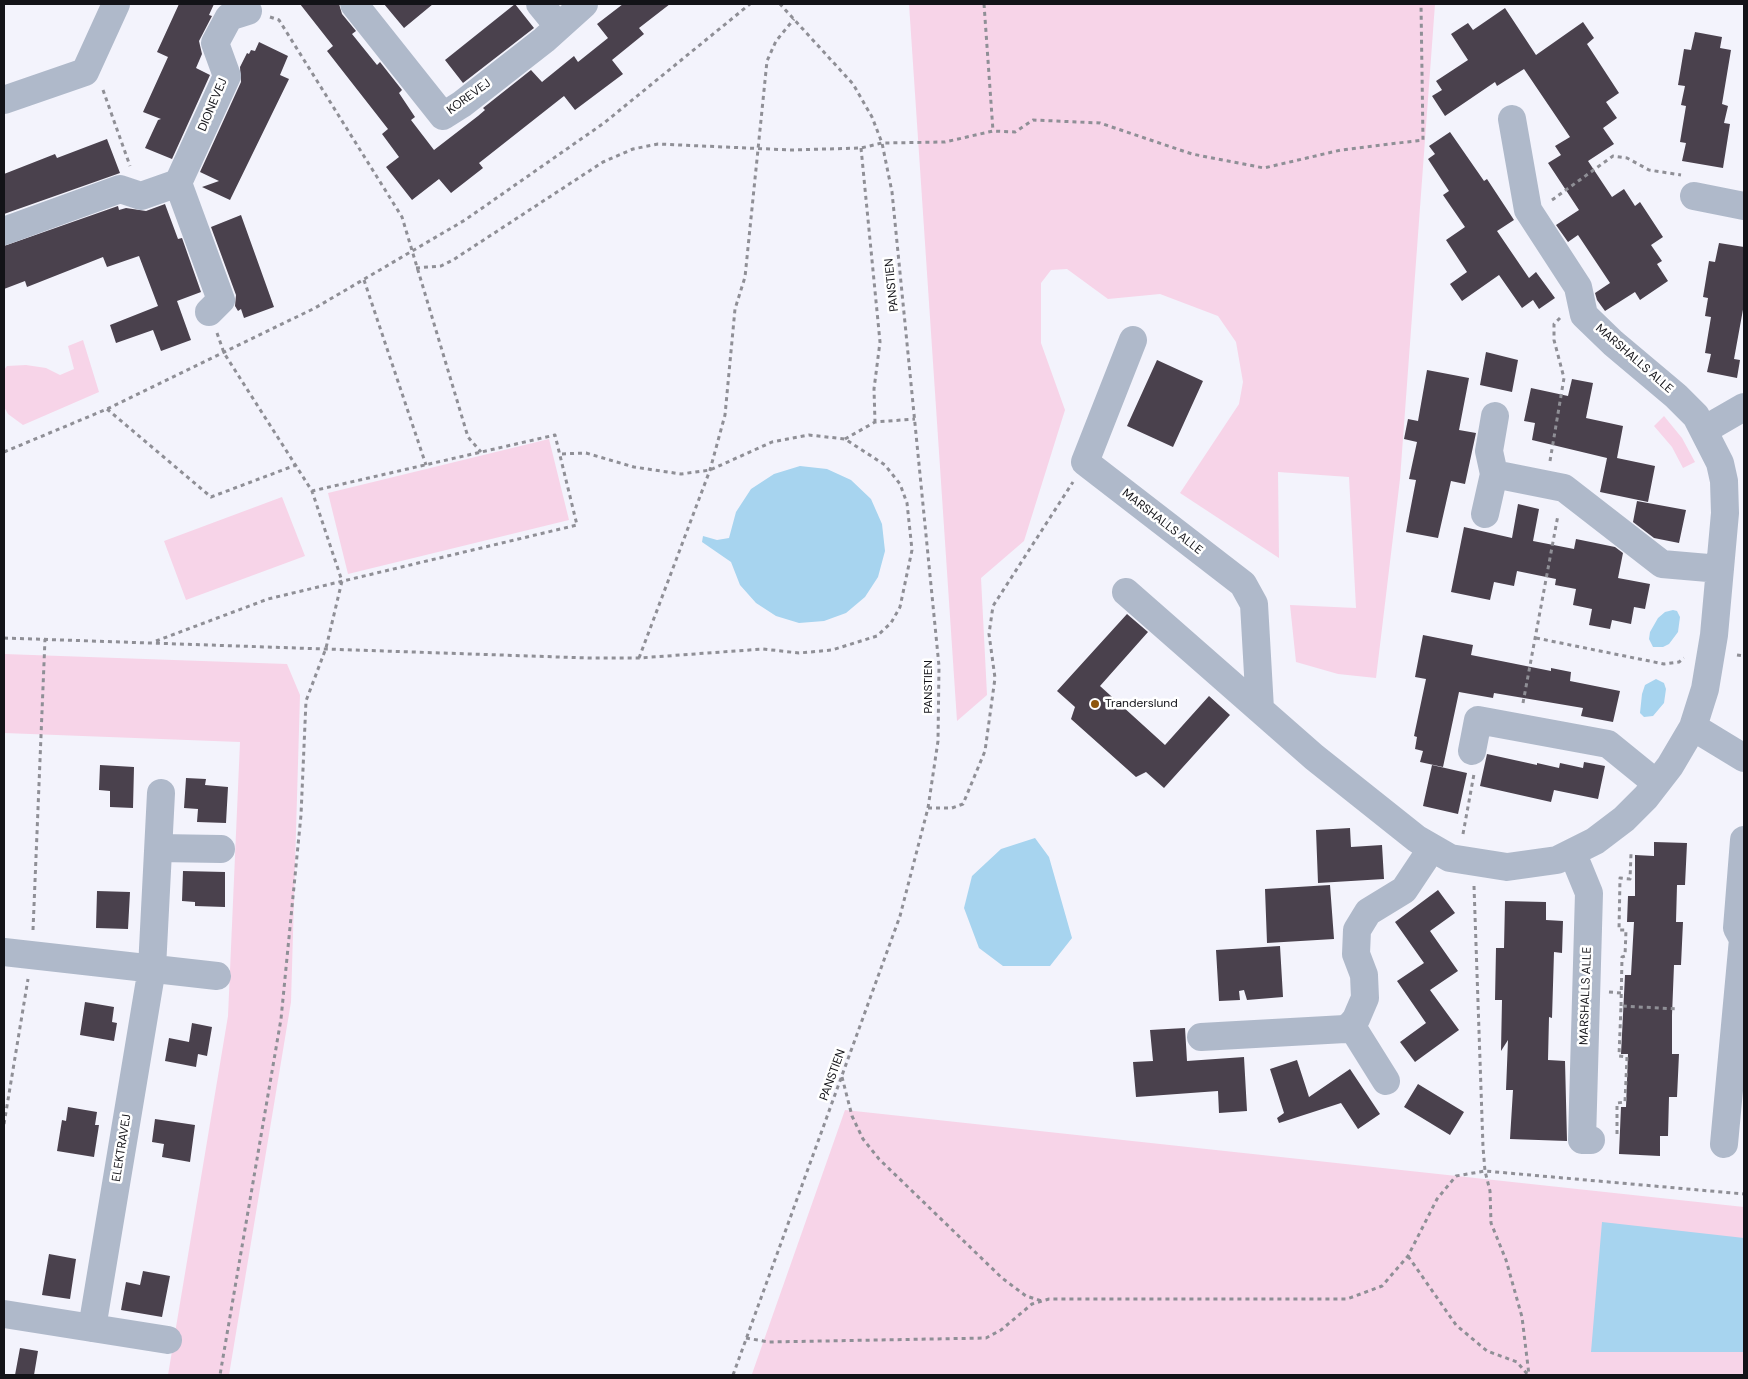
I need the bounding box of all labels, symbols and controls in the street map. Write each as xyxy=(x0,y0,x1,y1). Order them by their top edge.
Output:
street label: DIONEVEJ xyxy=(195,76,231,134)
street label: KOREVEJ xyxy=(444,76,494,118)
street label: PANSTIEN xyxy=(882,258,902,312)
street label: MARSHALLS ALLE xyxy=(1592,321,1676,397)
street label: MARSHALLS ALLE xyxy=(1119,486,1205,558)
street label: PANSTIEN xyxy=(922,660,936,714)
place label: Tranderslund xyxy=(1105,697,1178,711)
marker: Tranderslund xyxy=(1089,698,1101,710)
street label: MARSHALLS ALLE xyxy=(1577,947,1595,1045)
street label: PANSTIEN xyxy=(817,1047,849,1103)
street label: ELEKTRAVEJ xyxy=(110,1113,134,1183)

